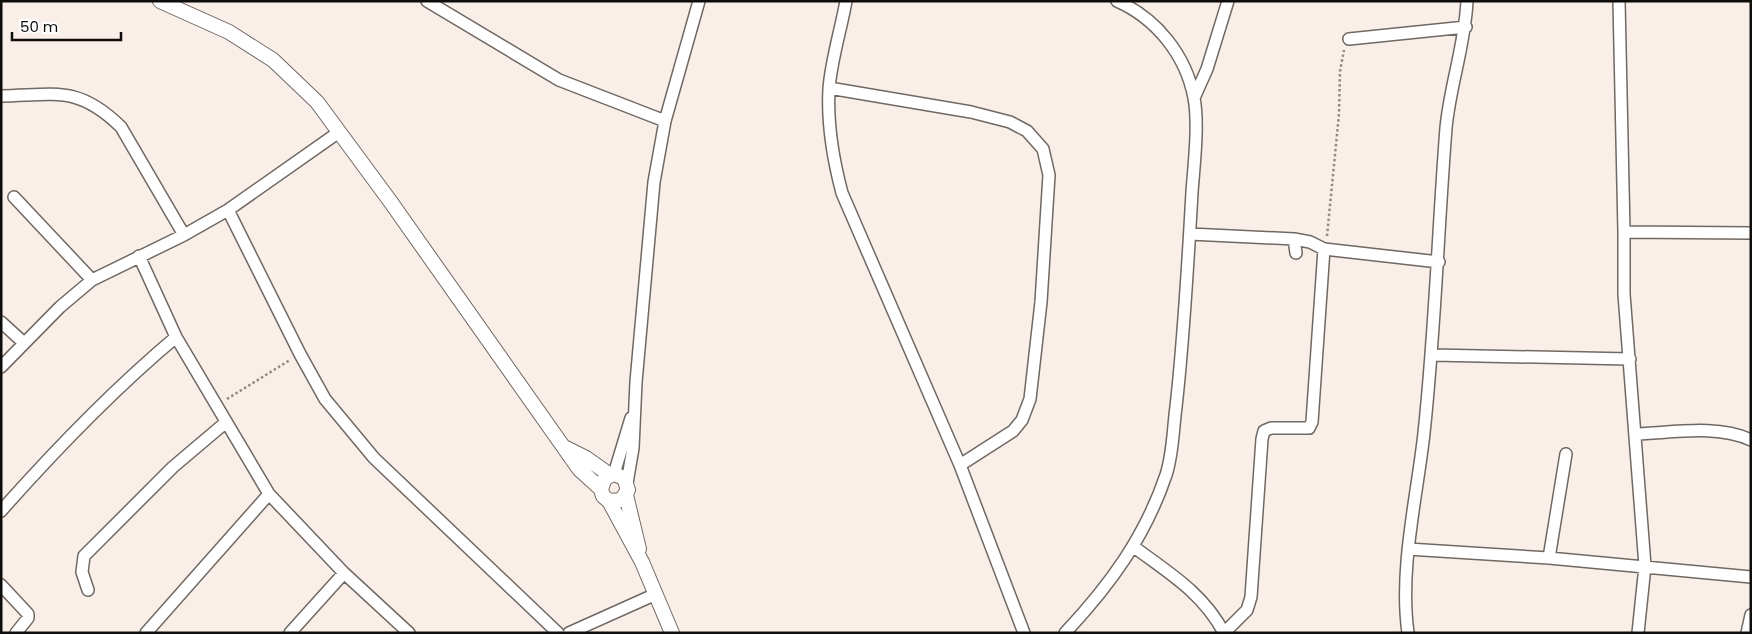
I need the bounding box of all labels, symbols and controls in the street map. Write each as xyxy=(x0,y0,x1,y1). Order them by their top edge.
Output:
scale bar xyxy=(12,10,121,42)
text: 50 m xyxy=(20,16,58,37)

